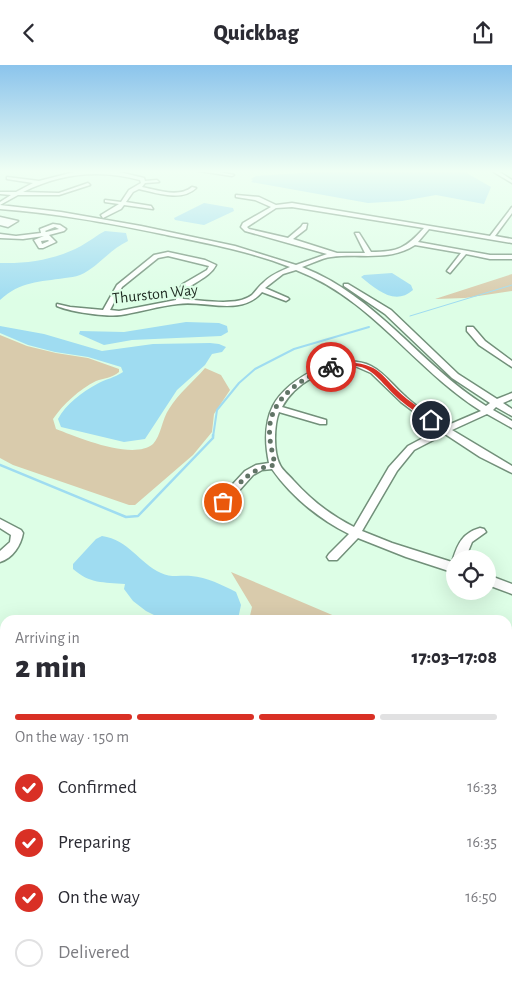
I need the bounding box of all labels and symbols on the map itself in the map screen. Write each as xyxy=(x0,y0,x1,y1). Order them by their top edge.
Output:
street label: Thurston Way xyxy=(111,282,199,307)
courier xyxy=(306,342,356,392)
pin xyxy=(410,399,452,441)
pin xyxy=(202,481,244,523)

